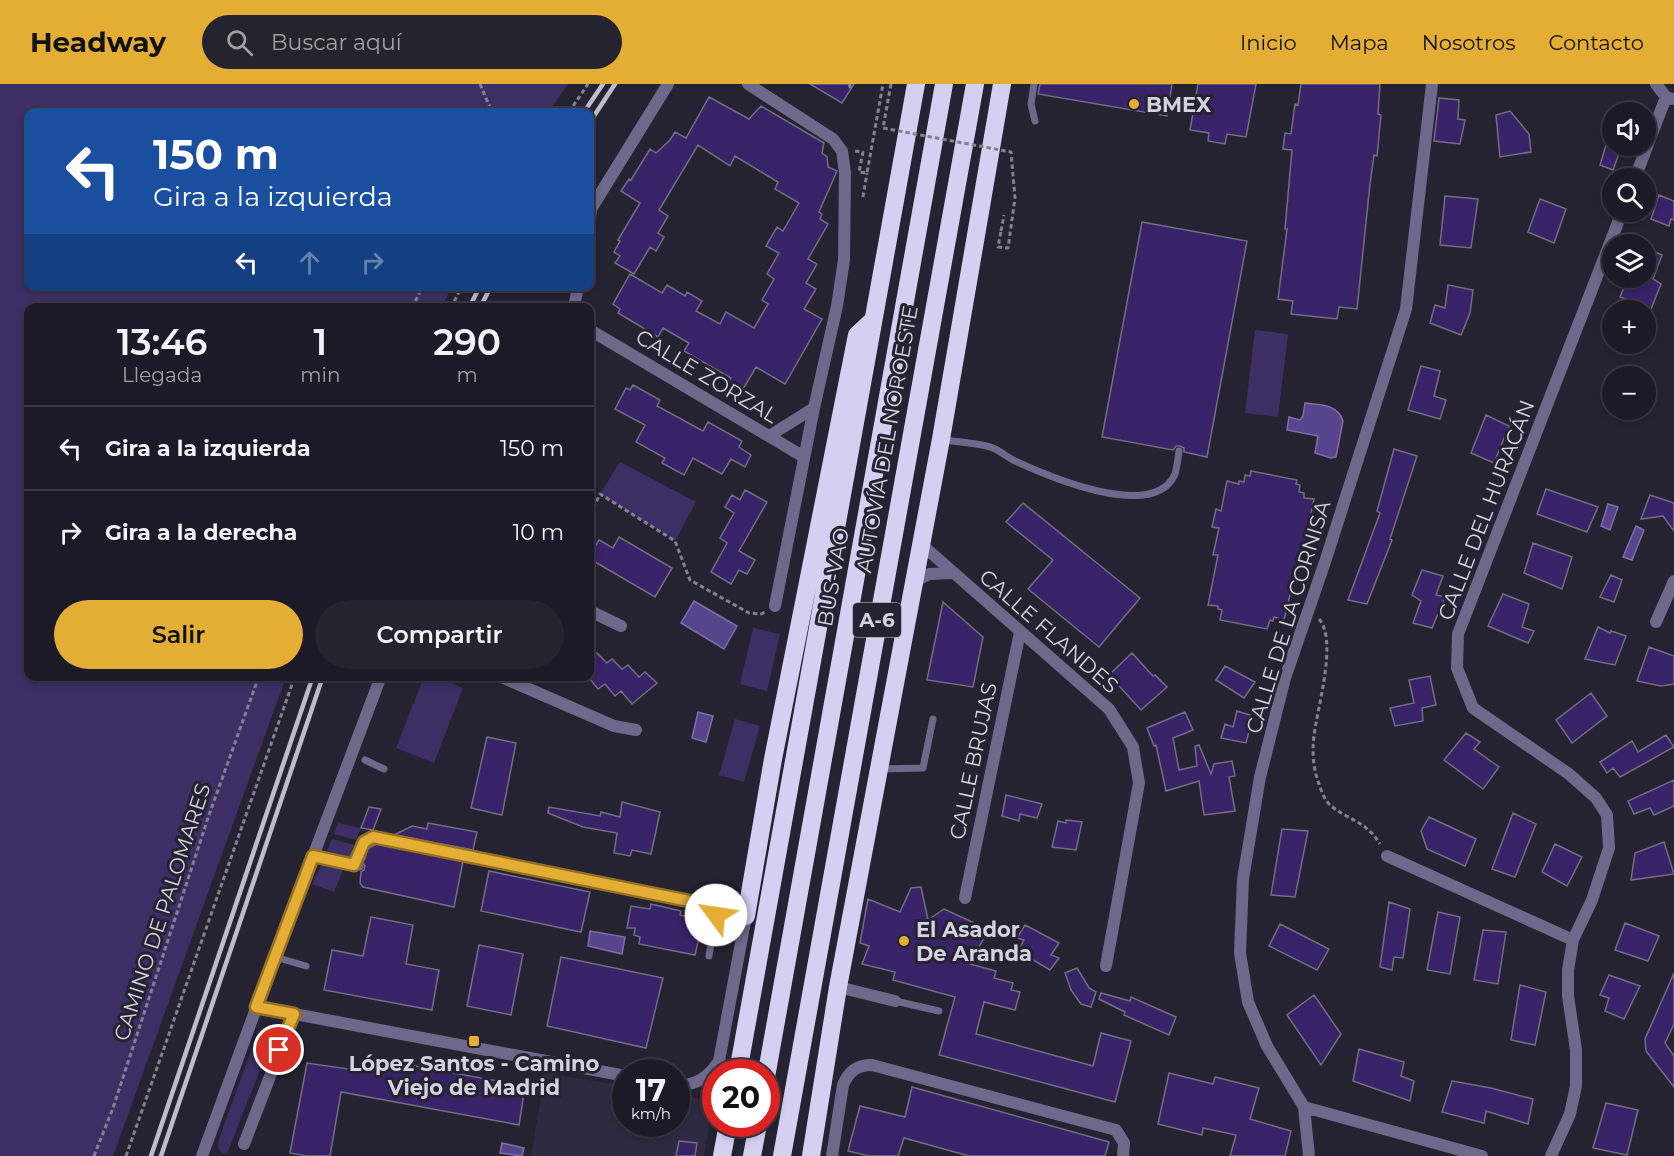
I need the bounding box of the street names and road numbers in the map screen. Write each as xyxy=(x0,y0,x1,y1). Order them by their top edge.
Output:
street label: AUTOVÍA DEL NOROESTE xyxy=(851,303,923,575)
street label: CALLE ZORZAL xyxy=(631,324,783,429)
street label: CALLE DEL HURACÁN xyxy=(1432,397,1540,623)
street label: CALLE DE LA CORNISA xyxy=(1241,497,1336,736)
street label: BUS-VAO xyxy=(812,526,854,628)
street label: CALLE FLANDES xyxy=(974,564,1124,698)
road number: A-6 xyxy=(853,603,901,637)
street label: CALLE BRUJAS xyxy=(944,680,1002,842)
street label: CAMINO DE PALOMARES xyxy=(109,780,215,1044)

